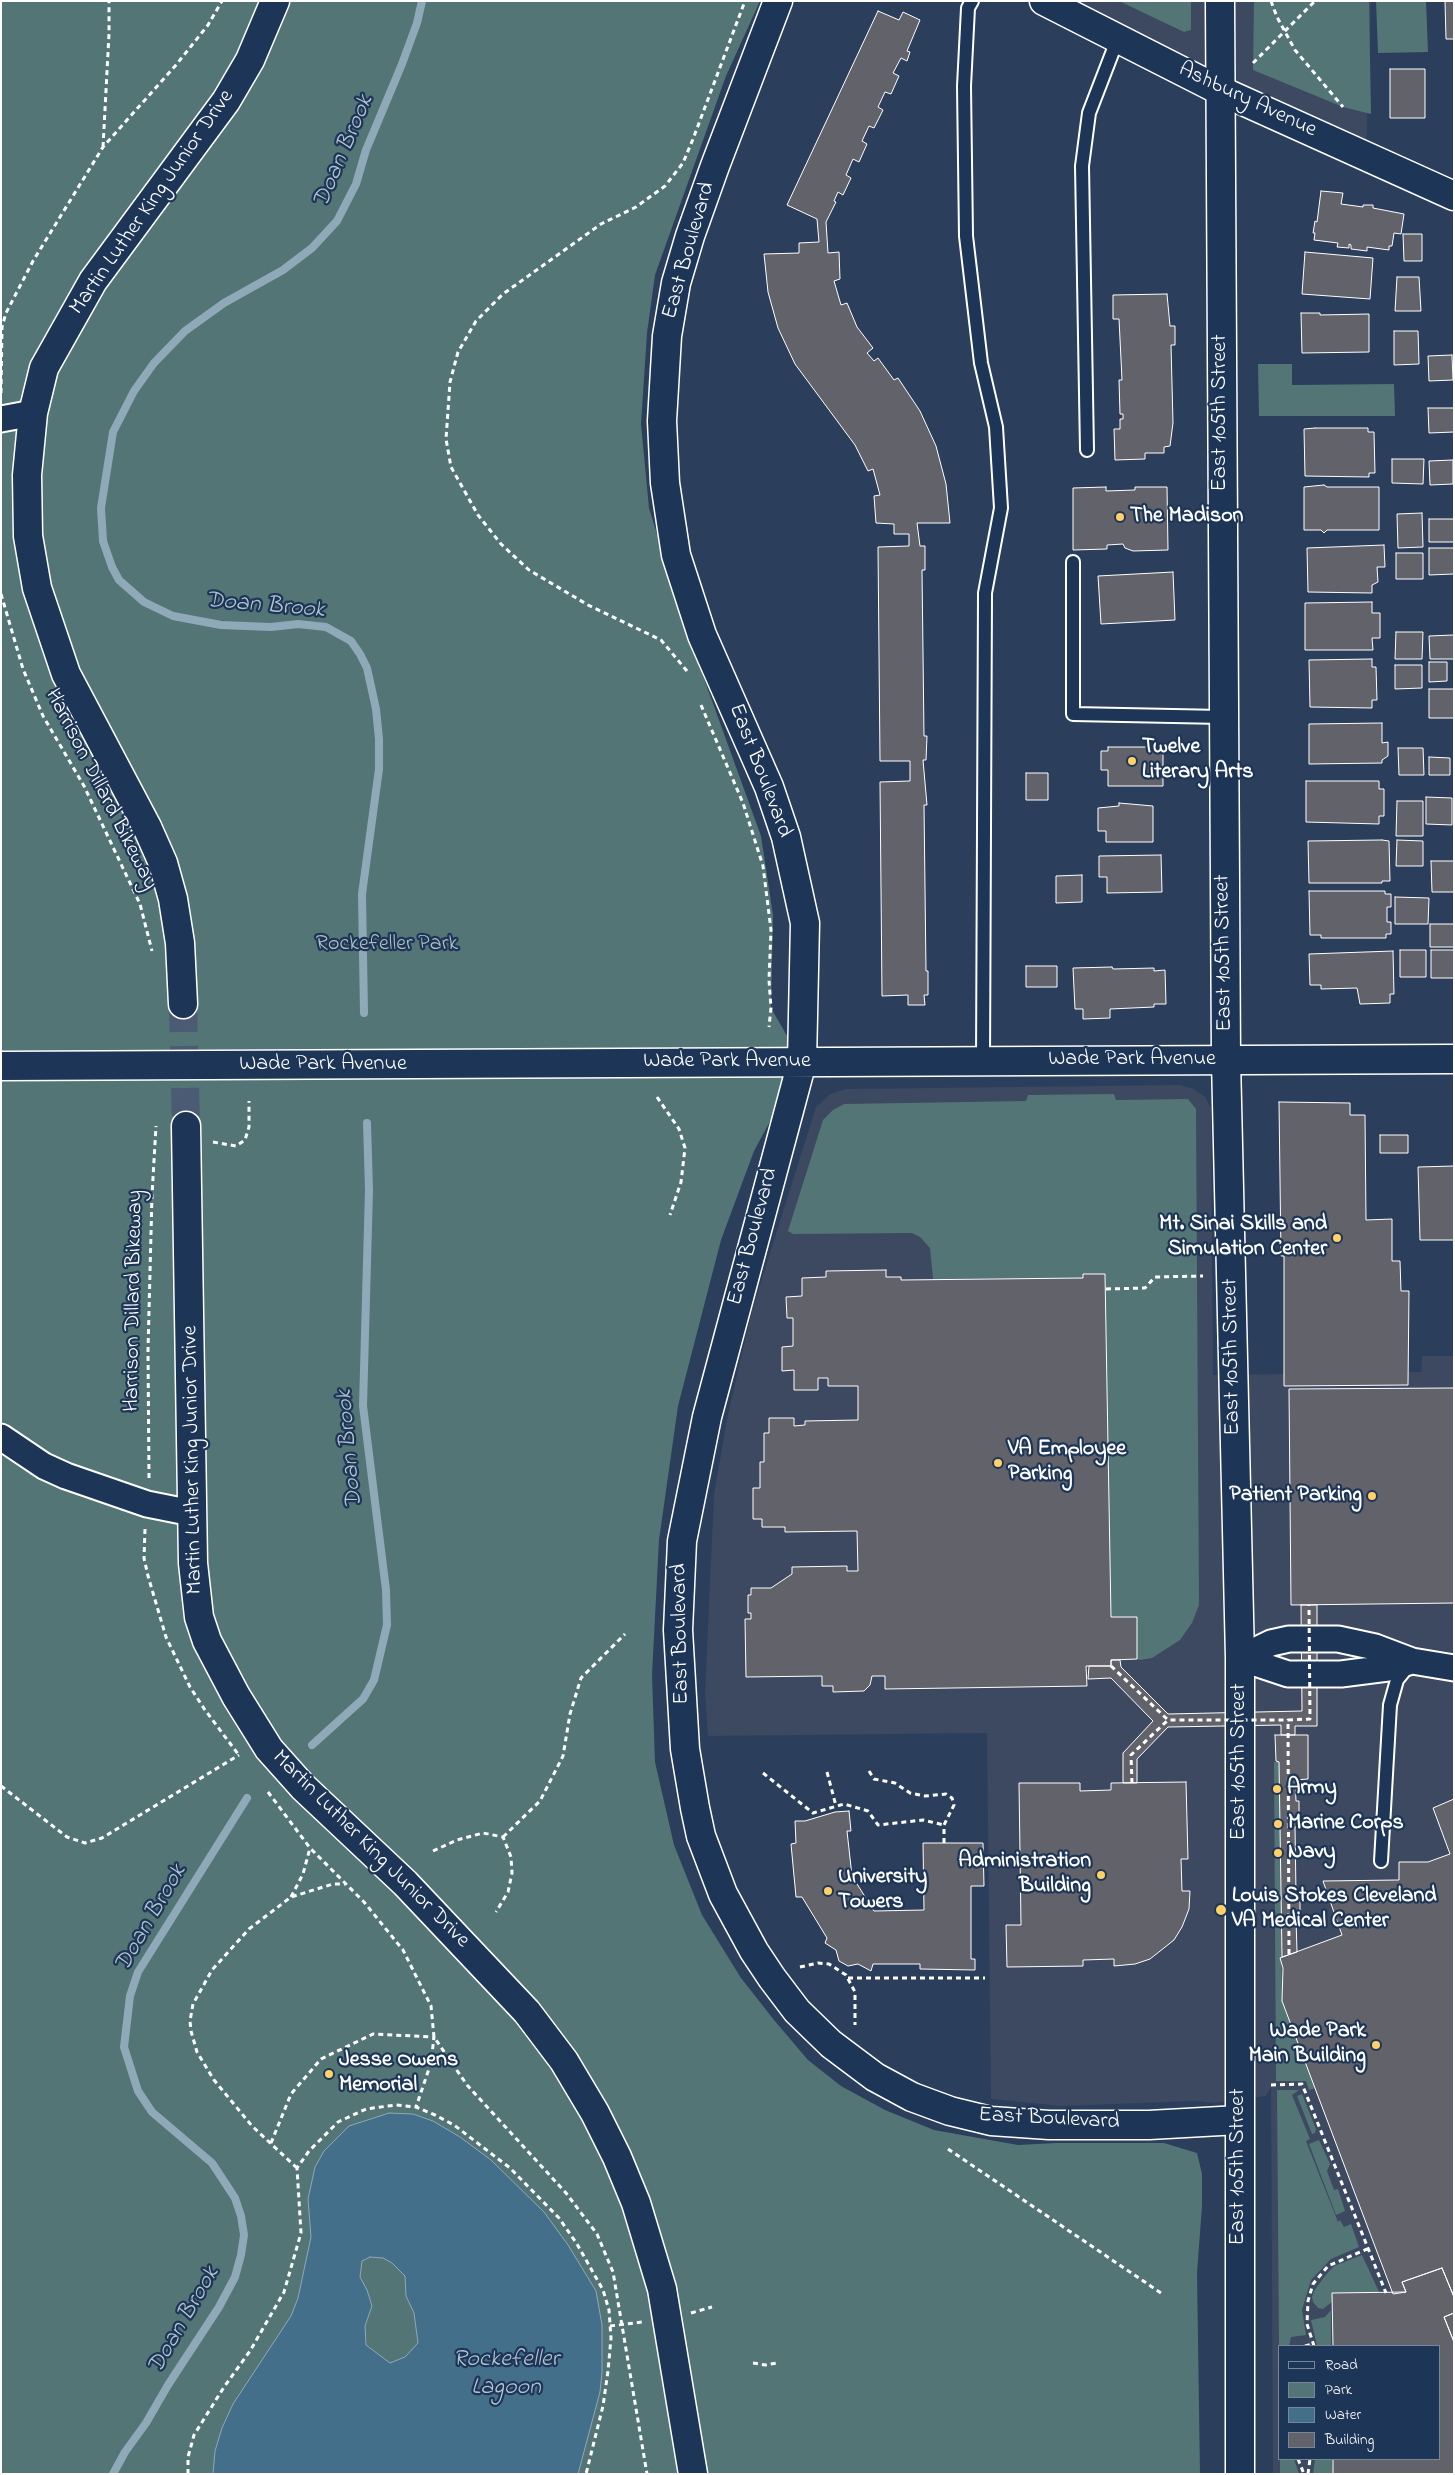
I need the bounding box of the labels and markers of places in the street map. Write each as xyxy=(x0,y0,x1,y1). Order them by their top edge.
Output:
place label: The Madison xyxy=(1130,504,1243,530)
marker: The Madison xyxy=(1114,511,1126,523)
place label: Twelve Literary Arts xyxy=(1142,735,1254,786)
marker: Twelve Literary Arts xyxy=(1126,755,1138,767)
place label: Mt. Sinai Skills and Simulation Center xyxy=(1159,1212,1327,1264)
marker: Mt. Sinai Skills and Simulation Center xyxy=(1331,1232,1343,1244)
place label: VA Employee Parking xyxy=(1008,1437,1126,1488)
marker: VA Employee Parking xyxy=(992,1457,1004,1469)
place label: Patient Parking xyxy=(1229,1483,1362,1509)
marker: Patient Parking xyxy=(1366,1490,1378,1502)
place label: Army xyxy=(1287,1776,1337,1802)
marker: Army xyxy=(1271,1783,1283,1795)
place label: Marine Corps xyxy=(1288,1811,1404,1837)
marker: Marine Corps xyxy=(1272,1818,1284,1830)
place label: Navy xyxy=(1288,1840,1335,1866)
marker: Navy xyxy=(1272,1847,1284,1859)
place label: Administration Building xyxy=(958,1849,1091,1900)
place label: University Towers xyxy=(838,1865,927,1916)
marker: Administration Building xyxy=(1095,1869,1107,1881)
place label: Louis Stokes Cleveland VA Medical Center xyxy=(1232,1884,1437,1935)
marker: University Towers xyxy=(822,1885,834,1897)
marker: Louis Stokes Cleveland VA Medical Center xyxy=(1214,1903,1228,1917)
place label: Wade Park Main Building xyxy=(1248,2019,1366,2070)
marker: Wade Park Main Building xyxy=(1370,2039,1382,2051)
place label: Jesse Owens Memorial xyxy=(339,2048,458,2100)
marker: Jesse Owens Memorial xyxy=(323,2068,335,2080)

